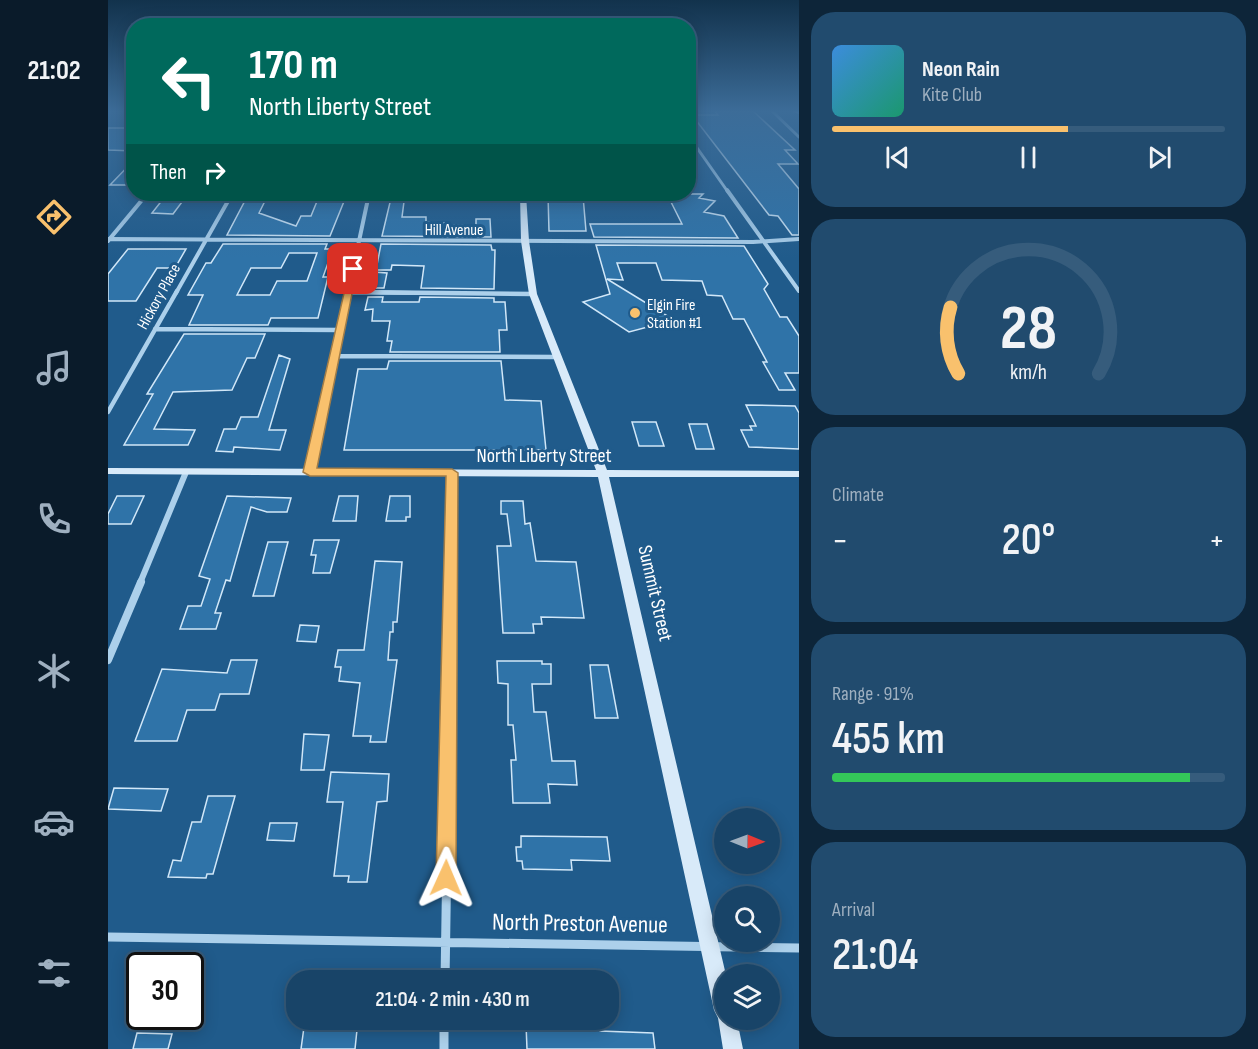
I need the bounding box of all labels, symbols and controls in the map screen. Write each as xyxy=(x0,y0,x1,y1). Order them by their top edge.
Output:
text: 170 m xyxy=(249,40,338,91)
icon: left xyxy=(150,42,228,120)
text: 21:02 xyxy=(27,55,81,87)
text: Neon Rain xyxy=(922,56,1000,83)
text: Kite Club xyxy=(922,83,982,107)
text: North Liberty Street xyxy=(249,91,431,123)
icon: previous xyxy=(881,141,914,174)
icon: pause xyxy=(1012,141,1045,174)
icon: next xyxy=(1143,141,1176,174)
icon: right xyxy=(198,156,231,189)
text: Then xyxy=(150,159,186,186)
icon: directions xyxy=(33,196,75,238)
street label: Hill Avenue xyxy=(425,221,483,240)
pin xyxy=(327,243,378,294)
icon: arrive xyxy=(336,252,369,285)
street label: Hickory Place xyxy=(134,261,185,333)
text: 28 xyxy=(1000,292,1057,367)
place label: Elgin Fire Station #1 xyxy=(647,296,702,333)
marker: Elgin Fire Station #1 xyxy=(628,306,642,320)
icon: music xyxy=(33,347,75,389)
text: km/h xyxy=(1010,361,1047,386)
street label: North Liberty Street xyxy=(477,444,612,468)
text: Climate xyxy=(832,483,884,507)
icon: phone xyxy=(33,498,75,540)
text: 20° xyxy=(1002,513,1055,568)
text: − xyxy=(832,521,848,561)
text: + xyxy=(1209,521,1225,561)
street label: Summit Street xyxy=(632,543,678,644)
icon: climate xyxy=(33,650,75,692)
text: Range · 91% xyxy=(832,682,914,706)
text: 455 km xyxy=(832,712,945,767)
icon: car xyxy=(33,801,75,843)
north arrow xyxy=(714,808,780,874)
map controls xyxy=(714,808,780,1030)
position arrow xyxy=(414,846,478,910)
button: search xyxy=(714,886,780,952)
text: Arrival xyxy=(832,898,875,922)
street label: North Preston Avenue xyxy=(492,907,668,940)
text: 21:04 xyxy=(832,928,918,983)
icon: filters xyxy=(33,952,75,994)
speed limit sign: 30 xyxy=(126,952,204,1030)
button: layers xyxy=(714,964,780,1030)
text: 21:04 · 2 min · 430 m xyxy=(375,986,530,1013)

